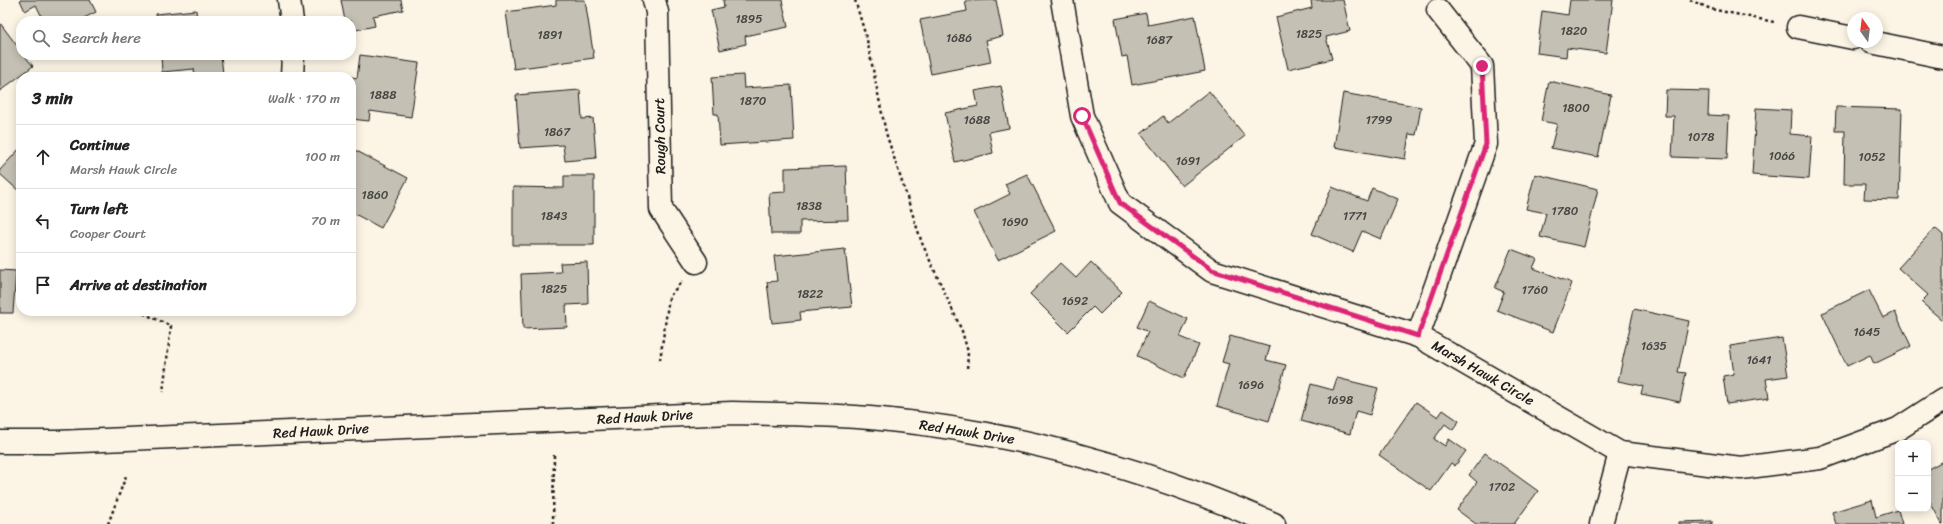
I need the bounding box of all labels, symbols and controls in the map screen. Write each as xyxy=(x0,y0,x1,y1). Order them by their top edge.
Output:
house number: 1895 xyxy=(735,8,763,30)
north arrow xyxy=(1847,12,1883,48)
search box xyxy=(16,16,356,60)
house number: 1820 xyxy=(1561,20,1588,42)
house number: 1825 xyxy=(1296,23,1322,45)
house number: 1891 xyxy=(538,24,562,46)
text: Search here xyxy=(62,25,141,51)
icon: search xyxy=(30,27,52,49)
house number: 1686 xyxy=(946,27,972,49)
house number: 1687 xyxy=(1146,29,1173,51)
route end xyxy=(1473,57,1491,75)
text: 3 min xyxy=(32,83,73,113)
house number: 1888 xyxy=(370,84,396,106)
text: Walk · 170 m xyxy=(268,87,340,110)
house number: 1870 xyxy=(740,90,767,112)
house number: 1800 xyxy=(1562,97,1590,119)
street label: Rough Court xyxy=(647,98,673,174)
route start xyxy=(1073,107,1091,125)
house number: 1688 xyxy=(964,109,990,131)
house number: 1799 xyxy=(1366,109,1392,131)
house number: 1867 xyxy=(544,121,571,143)
house number: 1078 xyxy=(1688,126,1714,148)
text: Continue xyxy=(70,132,130,158)
text: 100 m xyxy=(305,145,340,168)
house number: 1066 xyxy=(1769,145,1795,167)
icon: ahead xyxy=(32,146,54,168)
house number: 1052 xyxy=(1859,146,1886,168)
house number: 1691 xyxy=(1176,150,1200,172)
text: Marsh Hawk Circle xyxy=(70,158,177,181)
house number: 1860 xyxy=(362,184,389,206)
house number: 1838 xyxy=(796,195,822,217)
text: Turn left xyxy=(70,196,128,222)
house number: 1780 xyxy=(1552,200,1579,222)
house number: 1843 xyxy=(541,205,568,227)
house number: 1771 xyxy=(1343,205,1367,227)
text: 70 m xyxy=(311,209,340,232)
icon: left xyxy=(32,210,54,232)
house number: 1690 xyxy=(1002,211,1029,233)
text: Cooper Court xyxy=(70,222,146,245)
text: Arrive at destination xyxy=(70,272,207,298)
icon: arrive xyxy=(32,274,54,296)
house number: 1825 xyxy=(541,278,567,300)
house number: 1760 xyxy=(1522,279,1549,301)
house number: 1822 xyxy=(797,283,823,305)
house number: 1692 xyxy=(1062,290,1088,312)
house number: 1645 xyxy=(1854,321,1880,343)
street label: Marsh Hawk Circle xyxy=(1427,333,1539,413)
house number: 1635 xyxy=(1641,335,1667,357)
house number: 1641 xyxy=(1747,349,1771,371)
house number: 1696 xyxy=(1238,374,1264,396)
house number: 1698 xyxy=(1327,389,1353,411)
street label: Red Hawk Drive xyxy=(596,402,694,432)
street label: Red Hawk Drive xyxy=(918,412,1016,452)
street label: Red Hawk Drive xyxy=(272,416,370,446)
map controls xyxy=(1895,440,1931,512)
button: + xyxy=(1895,440,1931,476)
house number: 1702 xyxy=(1489,476,1515,498)
button: − xyxy=(1895,476,1931,512)

